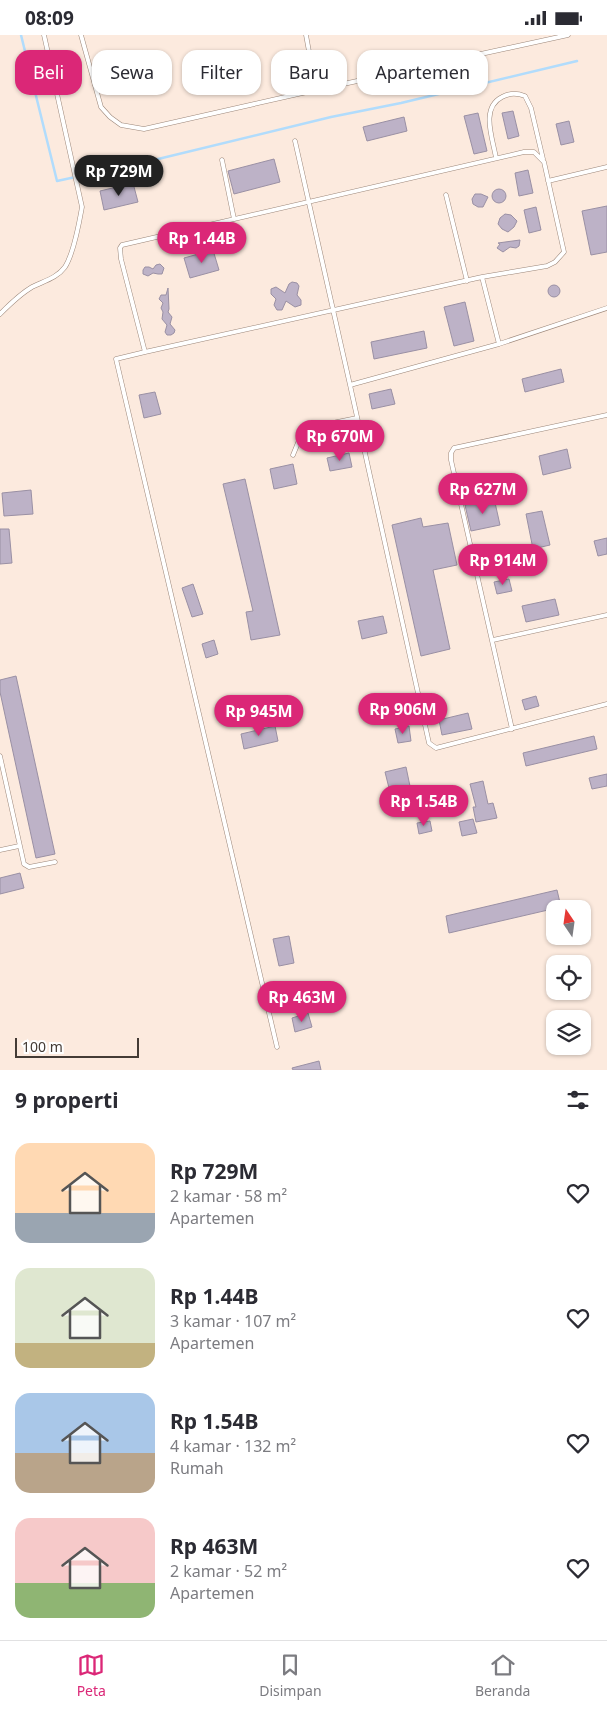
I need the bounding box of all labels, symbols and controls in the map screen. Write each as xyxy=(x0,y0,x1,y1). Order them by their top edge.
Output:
text: 08:09 xyxy=(25,5,74,31)
chip: Beli xyxy=(15,50,82,95)
chip: Sewa xyxy=(92,50,172,95)
chip: Filter xyxy=(182,50,261,95)
chip: Baru xyxy=(271,50,347,95)
chip: Apartemen xyxy=(357,50,488,95)
pin: Rp 729M xyxy=(73,155,165,197)
text: Rp 729M xyxy=(85,160,153,182)
pin: Rp 1.44B xyxy=(150,221,254,264)
text: Rp 1.44B xyxy=(168,227,236,249)
pin: Rp 670M xyxy=(294,419,386,462)
text: Rp 670M xyxy=(306,425,374,447)
pin: Rp 627M xyxy=(437,473,529,515)
text: Rp 627M xyxy=(449,478,517,500)
pin: Rp 914M xyxy=(457,543,549,586)
text: Rp 914M xyxy=(469,549,537,571)
pin: Rp 906M xyxy=(357,693,449,735)
pin: Rp 945M xyxy=(213,695,305,737)
text: Rp 906M xyxy=(369,698,437,720)
text: Rp 945M xyxy=(225,700,293,722)
pin: Rp 1.54B xyxy=(372,785,476,827)
text: Rp 1.54B xyxy=(390,790,458,812)
north arrow xyxy=(546,900,591,945)
map controls xyxy=(546,900,591,1055)
button: locate xyxy=(546,955,591,1000)
pin: Rp 463M xyxy=(256,981,348,1023)
text: Rp 463M xyxy=(268,986,336,1008)
button: layers xyxy=(546,1010,591,1055)
scale bar xyxy=(15,1035,139,1058)
text: 100 m xyxy=(22,1037,63,1056)
text: 9 properti xyxy=(15,1086,118,1114)
icon: filters xyxy=(564,1086,592,1114)
text: Rp 729M xyxy=(170,1157,258,1185)
icon: home xyxy=(55,1163,115,1223)
icon: heart xyxy=(564,1179,592,1207)
text: 2 kamar · 58 m² xyxy=(170,1185,287,1207)
text: Apartemen xyxy=(170,1207,254,1229)
text: Rp 1.44B xyxy=(170,1282,258,1310)
icon: home xyxy=(55,1288,115,1348)
icon: heart xyxy=(564,1304,592,1332)
text: 3 kamar · 107 m² xyxy=(170,1310,296,1332)
text: Apartemen xyxy=(170,1332,254,1354)
text: Rp 1.54B xyxy=(170,1407,258,1435)
icon: home xyxy=(55,1413,115,1473)
icon: heart xyxy=(564,1429,592,1457)
text: 4 kamar · 132 m² xyxy=(170,1435,296,1457)
text: Rumah xyxy=(170,1457,224,1479)
text: Rp 463M xyxy=(170,1532,258,1560)
icon: home xyxy=(55,1538,115,1598)
icon: heart xyxy=(564,1554,592,1582)
text: 2 kamar · 52 m² xyxy=(170,1560,287,1582)
text: Apartemen xyxy=(170,1582,254,1604)
tab: Peta xyxy=(77,1651,106,1700)
tab: Disimpan xyxy=(259,1651,322,1700)
tab: Beranda xyxy=(475,1651,530,1700)

